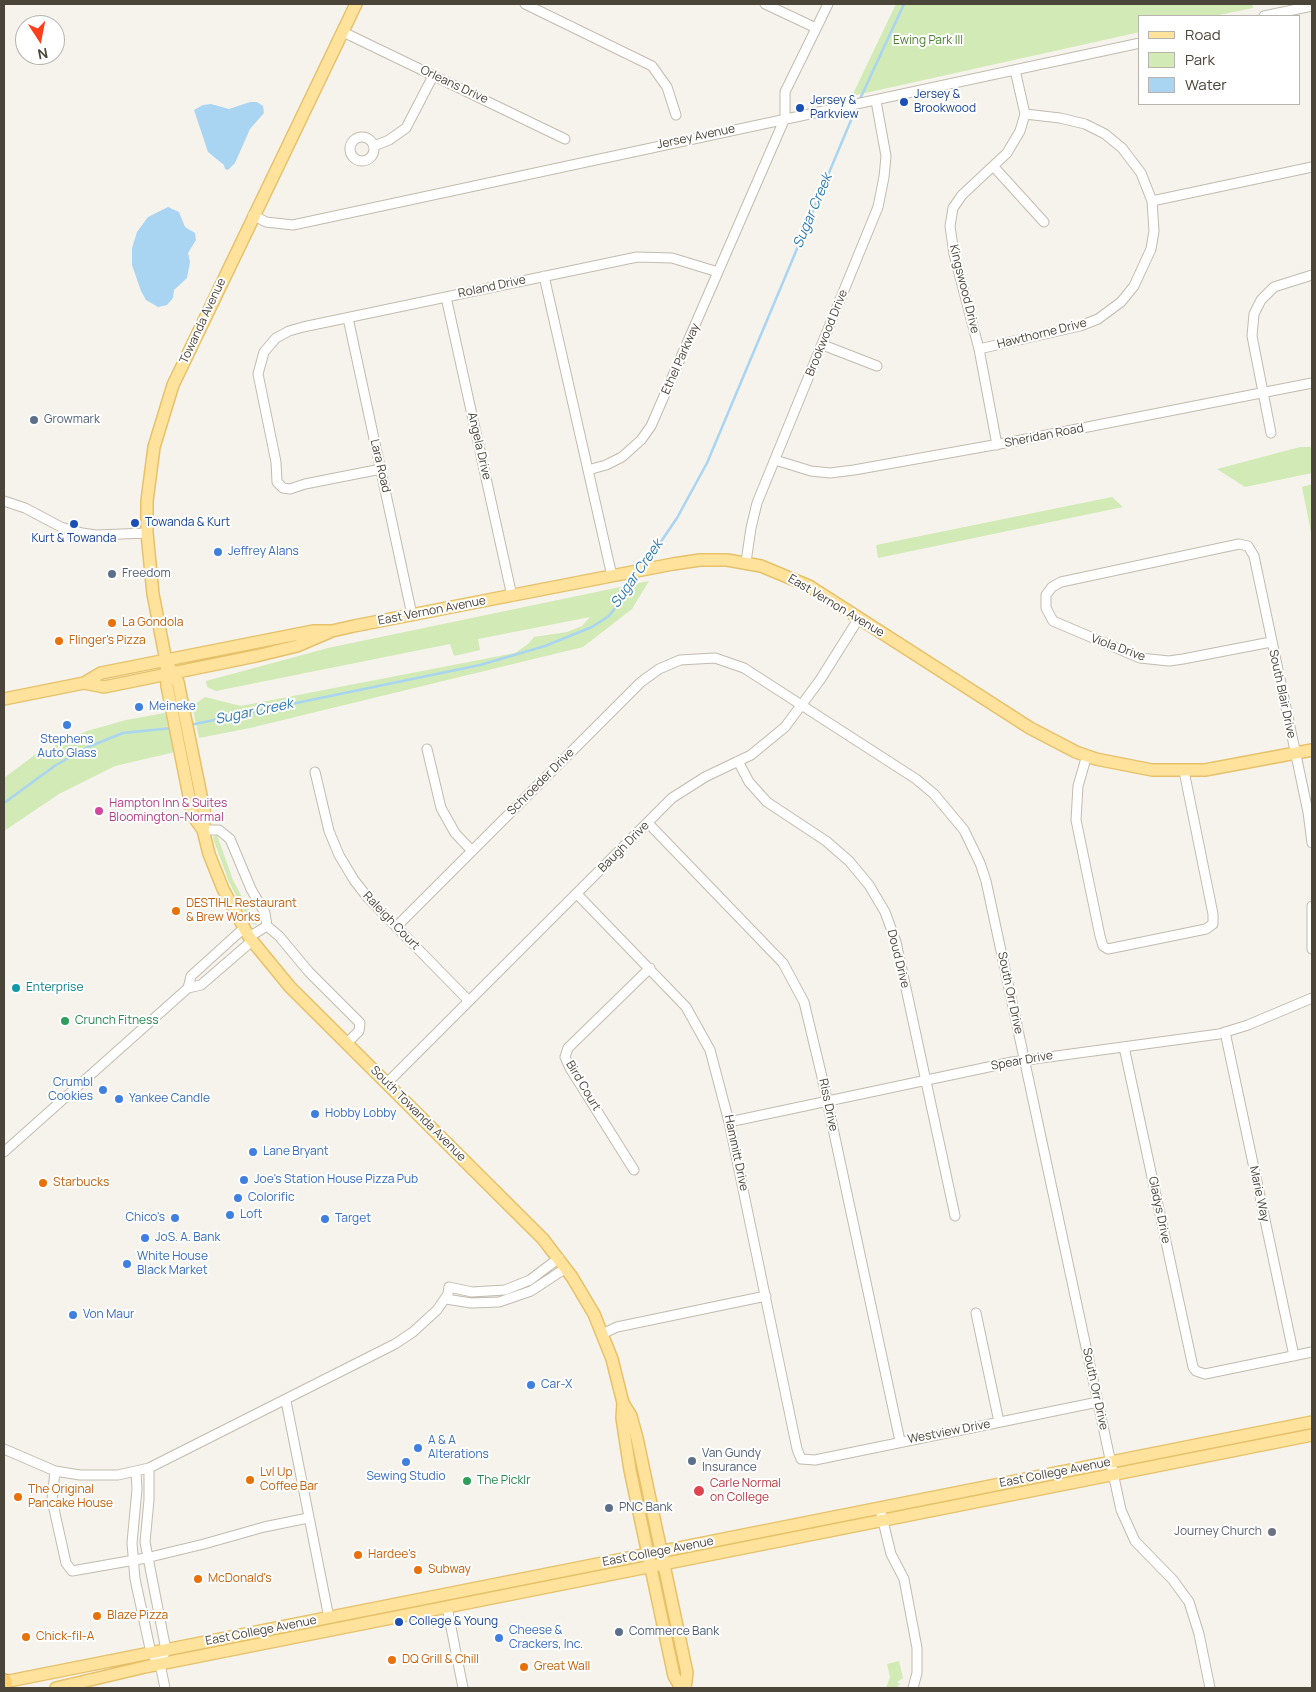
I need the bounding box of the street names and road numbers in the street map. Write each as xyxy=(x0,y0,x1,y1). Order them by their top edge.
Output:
street label: Orleans Drive xyxy=(418,63,490,107)
street label: Jersey Avenue xyxy=(656,122,736,152)
street label: Kingswood Drive xyxy=(946,243,982,335)
street label: Roland Drive xyxy=(457,273,527,301)
street label: Towanda Avenue xyxy=(177,276,229,366)
street label: Brookwood Drive xyxy=(803,287,851,379)
street label: Hawthorne Drive xyxy=(996,316,1088,352)
street label: Ethel Parkway xyxy=(659,321,703,397)
street label: Angela Drive xyxy=(464,411,494,481)
street label: Sheridan Road xyxy=(1003,421,1085,451)
street label: Lara Road xyxy=(367,438,393,494)
street label: East Vernon Avenue xyxy=(785,572,887,640)
street label: East Vernon Avenue xyxy=(377,593,487,629)
street label: Viola Drive xyxy=(1089,632,1147,664)
street label: South Blair Drive xyxy=(1266,648,1298,740)
street label: Schroeder Drive xyxy=(505,746,577,818)
street label: Baugh Drive xyxy=(596,819,652,875)
street label: Raleigh Court xyxy=(360,889,422,953)
street label: Doud Drive xyxy=(884,928,912,990)
street label: South Orr Drive xyxy=(994,951,1026,1035)
street label: Spear Drive xyxy=(990,1048,1054,1074)
street label: Bird Court xyxy=(562,1058,604,1114)
street label: South Towanda Avenue xyxy=(367,1063,469,1165)
street label: Riss Drive xyxy=(815,1077,841,1133)
street label: Hammitt Drive xyxy=(721,1114,751,1192)
street label: Marie Way xyxy=(1246,1165,1272,1223)
street label: Gladys Drive xyxy=(1145,1175,1173,1245)
street label: South Orr Drive xyxy=(1079,1347,1111,1431)
street label: Westview Drive xyxy=(906,1417,992,1447)
street label: East College Avenue xyxy=(998,1455,1112,1491)
street label: East College Avenue xyxy=(601,1534,715,1570)
street label: East College Avenue xyxy=(204,1613,318,1649)

